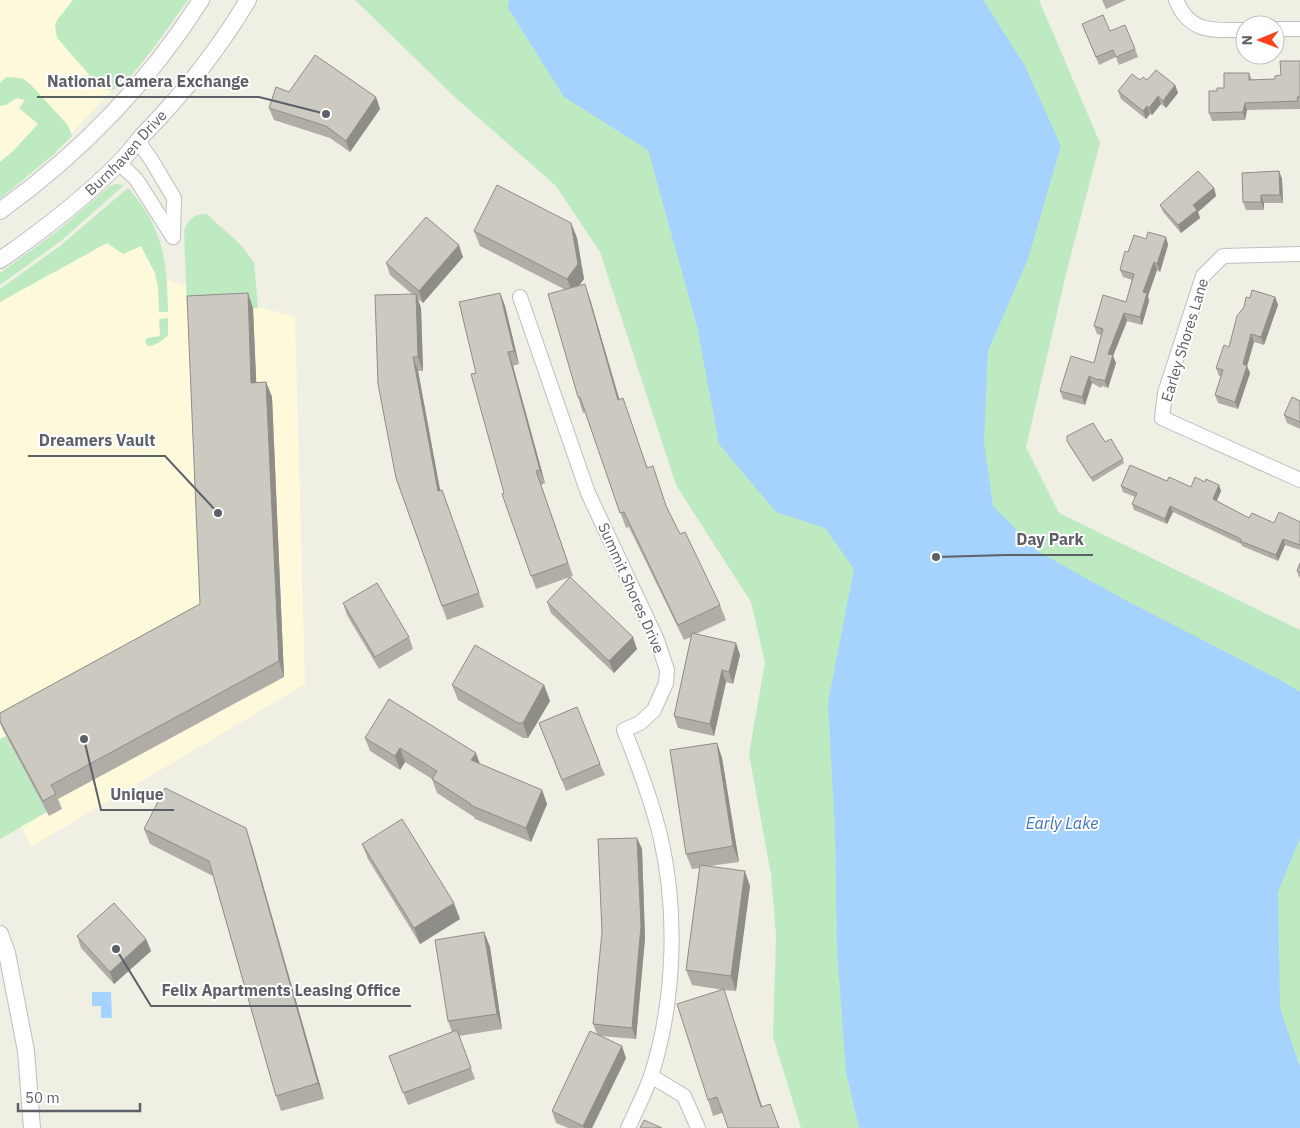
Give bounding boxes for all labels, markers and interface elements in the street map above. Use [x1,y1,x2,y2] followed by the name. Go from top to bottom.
[1235,15,1285,65] north arrow
[1238,35,1256,45] text: N
[37,66,259,97] callout: National Camera Exchange
[47,71,249,91] text: National Camera Exchange
[81,106,171,199] street label: Burnhaven Drive
[1157,276,1212,404] street label: Earley Shores Lane
[28,425,165,456] callout: Dreamers Vault
[39,430,155,450] text: Dreamers Vault
[594,520,669,656] street label: Summit Shores Drive
[1006,524,1093,555] callout: Day Park
[1016,529,1085,549] text: Day Park
[101,779,174,810] callout: Unique
[110,784,164,804] text: Unique
[1026,813,1098,833] water label: Early Lake
[151,975,411,1006] callout: Felix Apartments Leasing Office
[161,980,401,1000] text: Felix Apartments Leasing Office
[18,1080,140,1112] scale bar
[25,1088,60,1107] text: 50 m

